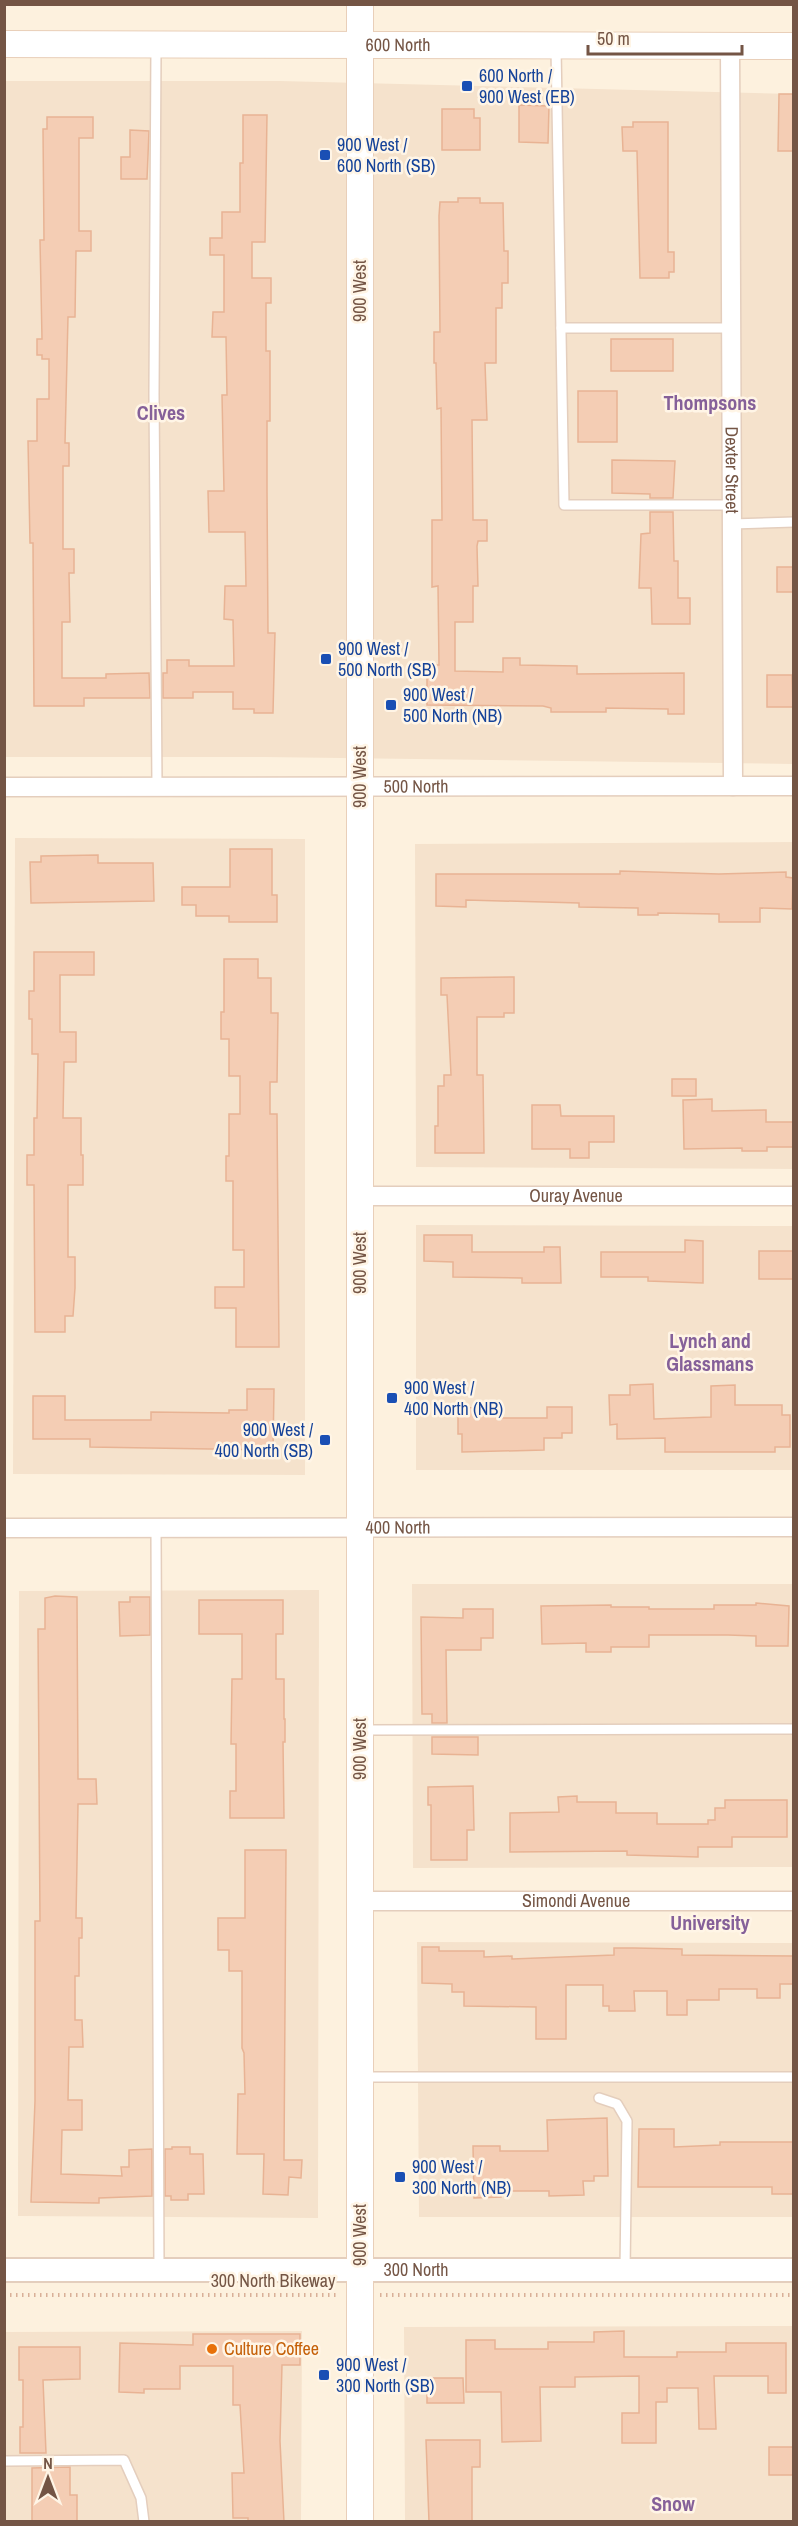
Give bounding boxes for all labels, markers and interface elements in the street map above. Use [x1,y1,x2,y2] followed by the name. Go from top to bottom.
[588,18,742,56] scale bar
[597,26,630,51] text: 50 m
[366,32,430,57] street label: 600 North
[479,63,575,109] place label: 600 North / 900 West (EB)
[460,79,474,93] marker: 600 North / 900 West (EB)
[337,132,436,178] place label: 900 West / 600 North (SB)
[318,148,332,162] marker: 900 West / 600 North (SB)
[347,260,372,322] street label: 900 West
[664,389,756,416] district label: Thompsons
[137,399,185,426] district label: Clives
[720,426,745,514] street label: Dexter Street
[338,636,437,682] place label: 900 West / 500 North (SB)
[319,652,333,666] marker: 900 West / 500 North (SB)
[403,682,502,728] place label: 900 West / 500 North (NB)
[384,698,398,712] marker: 900 West / 500 North (NB)
[347,746,372,808] street label: 900 West
[384,773,448,799] street label: 500 North
[529,1183,623,1208] street label: Ouray Avenue
[347,1232,372,1294] street label: 900 West
[666,1327,754,1377] district label: Lynch and Glassmans
[404,1375,503,1421] place label: 900 West / 400 North (NB)
[385,1391,399,1405] marker: 900 West / 400 North (NB)
[215,1417,314,1463] place label: 900 West / 400 North (SB)
[318,1433,332,1447] marker: 900 West / 400 North (SB)
[366,1514,430,1540] street label: 400 North
[347,1718,372,1780] street label: 900 West
[522,1888,630,1913] street label: Simondi Avenue
[670,1909,751,1936] district label: University
[412,2154,511,2200] place label: 900 West / 300 North (NB)
[393,2170,407,2184] marker: 900 West / 300 North (NB)
[347,2204,372,2266] street label: 900 West
[384,2257,448,2282] street label: 300 North
[211,2268,336,2293] street label: 300 North Bikeway
[224,2336,319,2361] place label: Culture Coffee
[205,2342,219,2356] marker: Culture Coffee
[336,2352,435,2398] place label: 900 West / 300 North (SB)
[317,2368,331,2382] marker: 900 West / 300 North (SB)
[18,2448,78,2508] north arrow
[43,2452,53,2474] text: N
[651,2490,695,2517] district label: Snow

